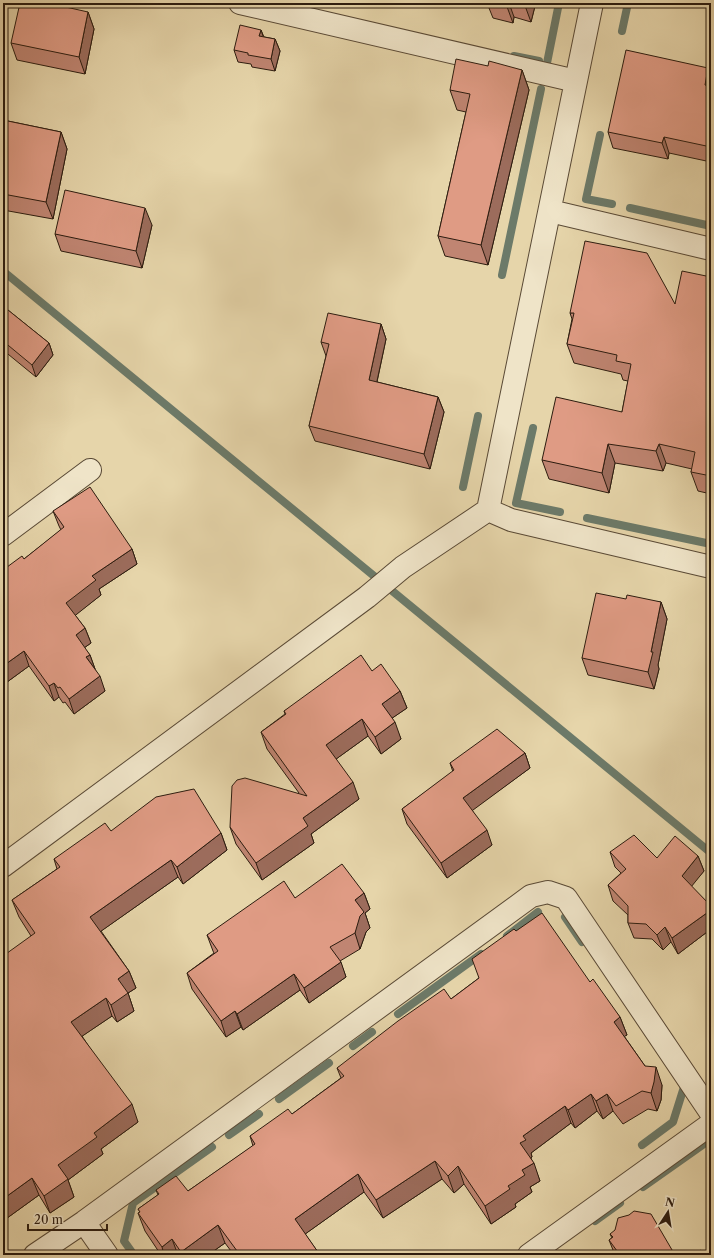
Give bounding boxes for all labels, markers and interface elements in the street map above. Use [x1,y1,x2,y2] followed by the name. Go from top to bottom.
[648,1192,688,1232] north arrow
[664,1194,677,1210] text: N
[28,1206,107,1232] scale bar
[34,1212,63,1227] text: 20 m

